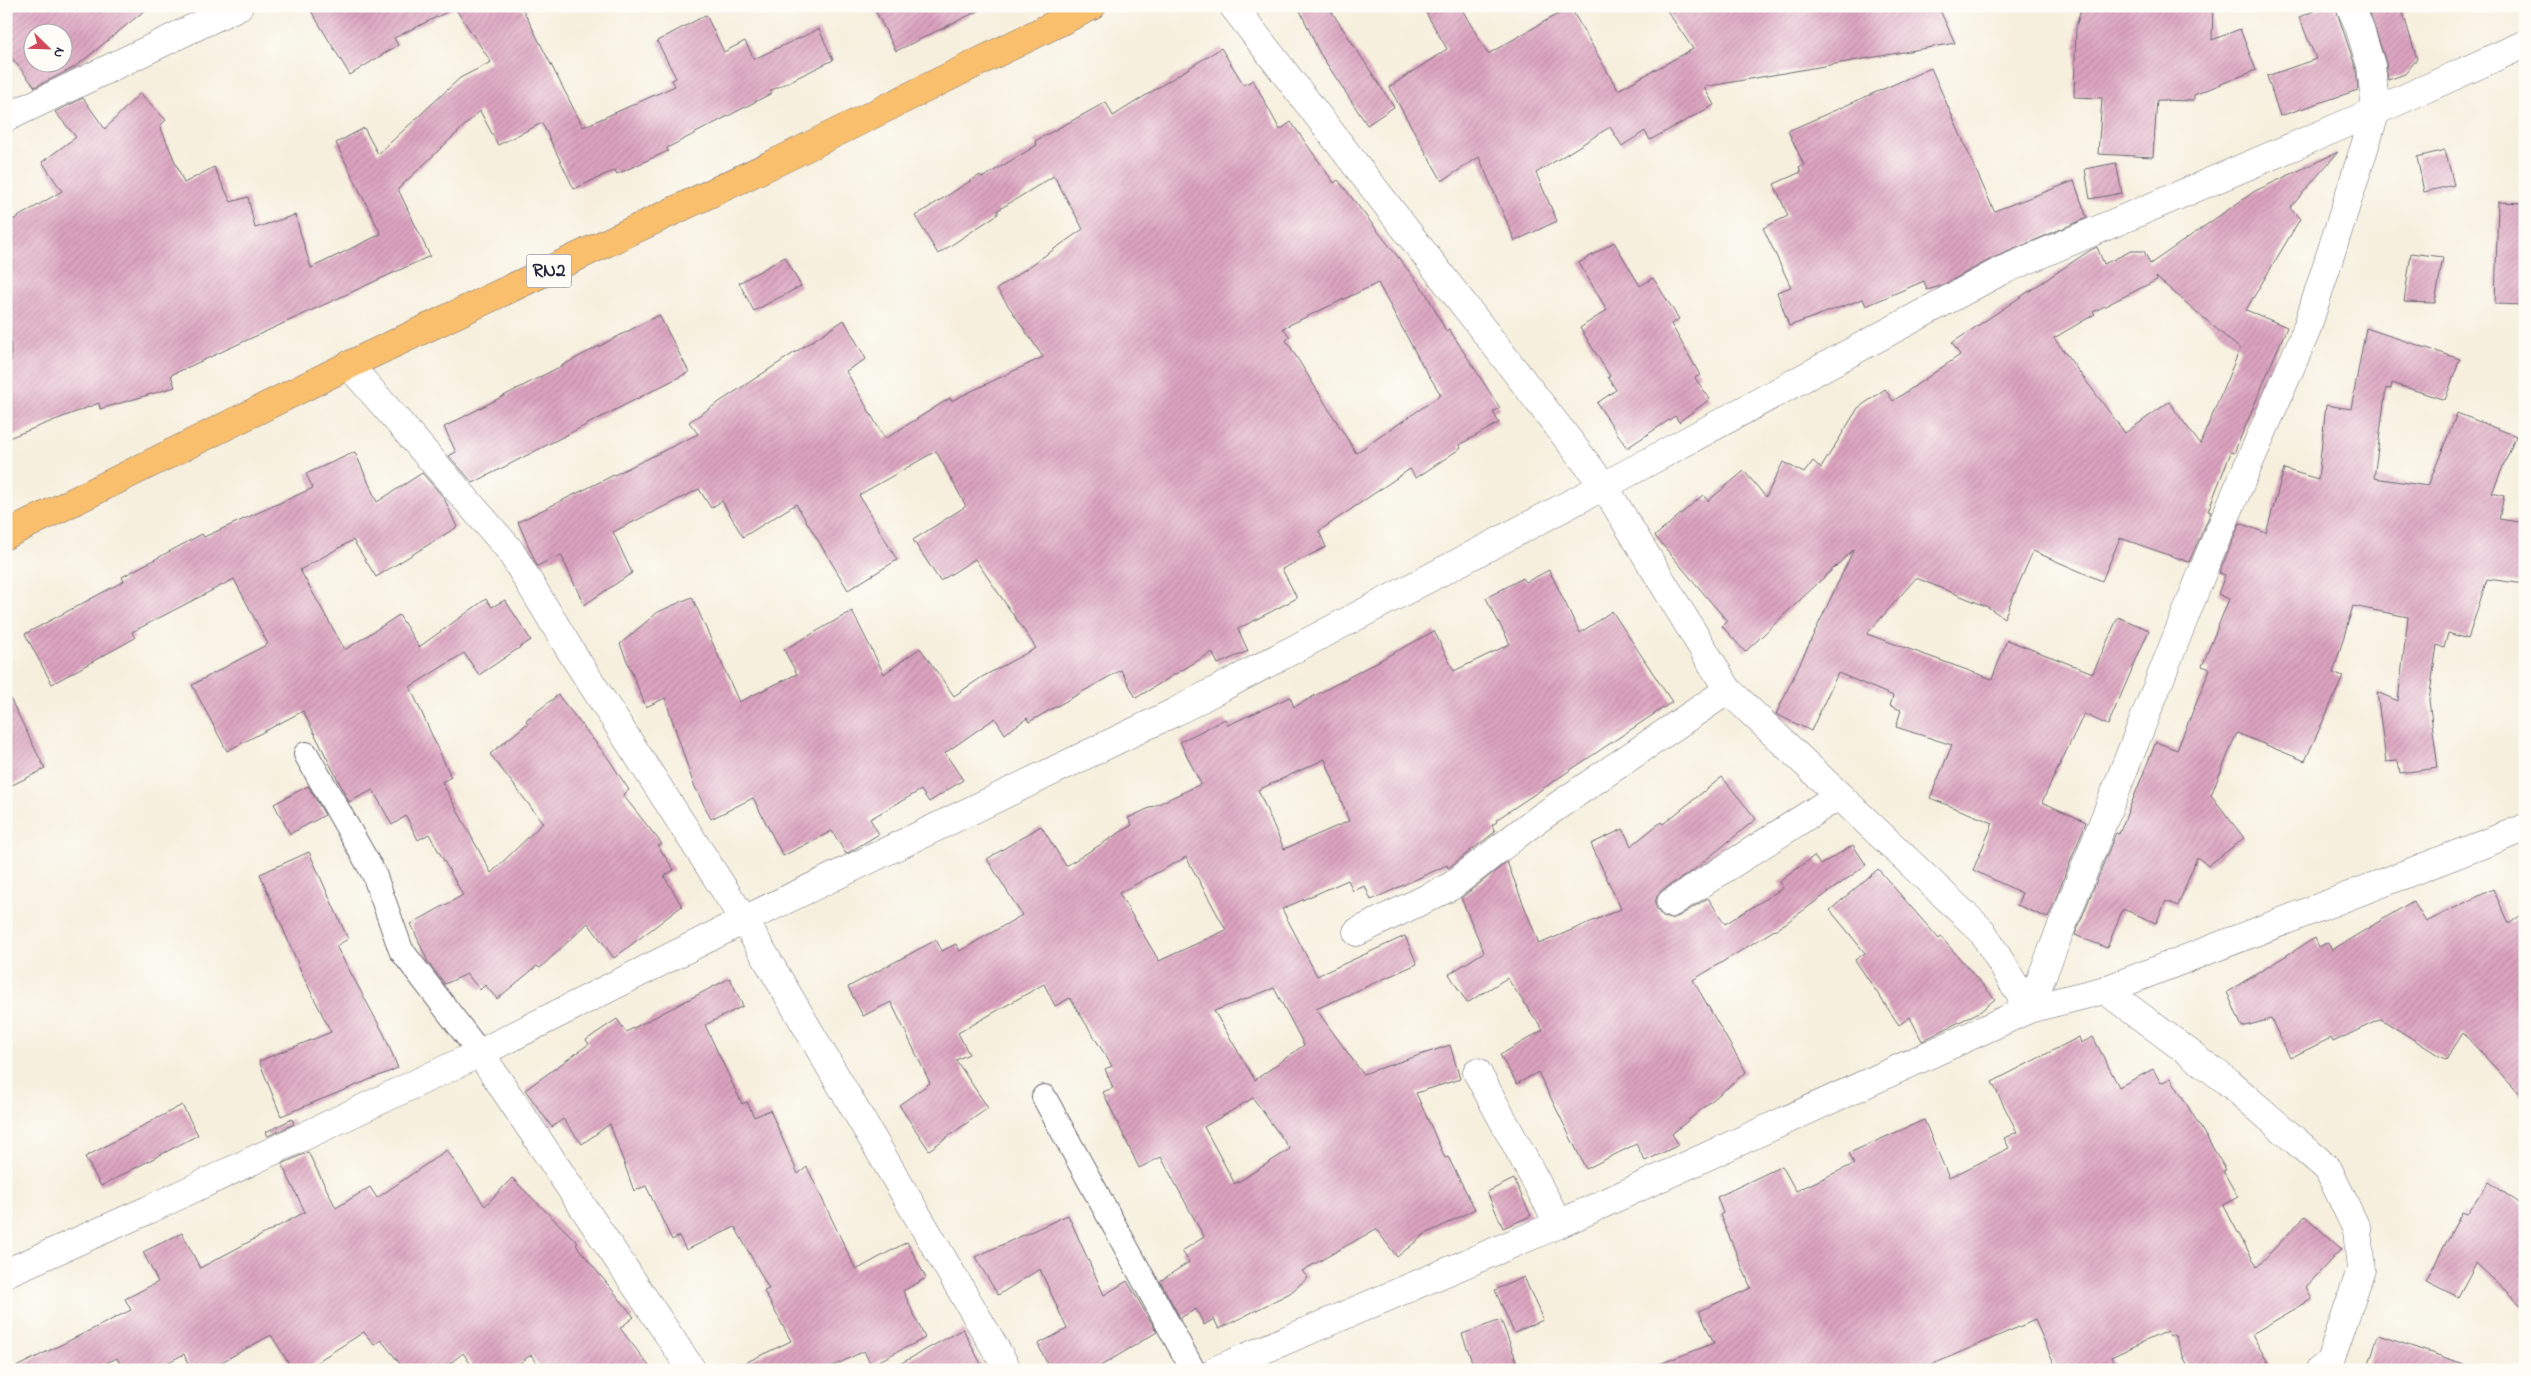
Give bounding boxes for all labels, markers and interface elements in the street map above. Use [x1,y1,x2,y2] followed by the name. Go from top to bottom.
[22,22,72,72] north arrow
[47,44,70,61] text: N
[526,255,572,288] road number: RN2

